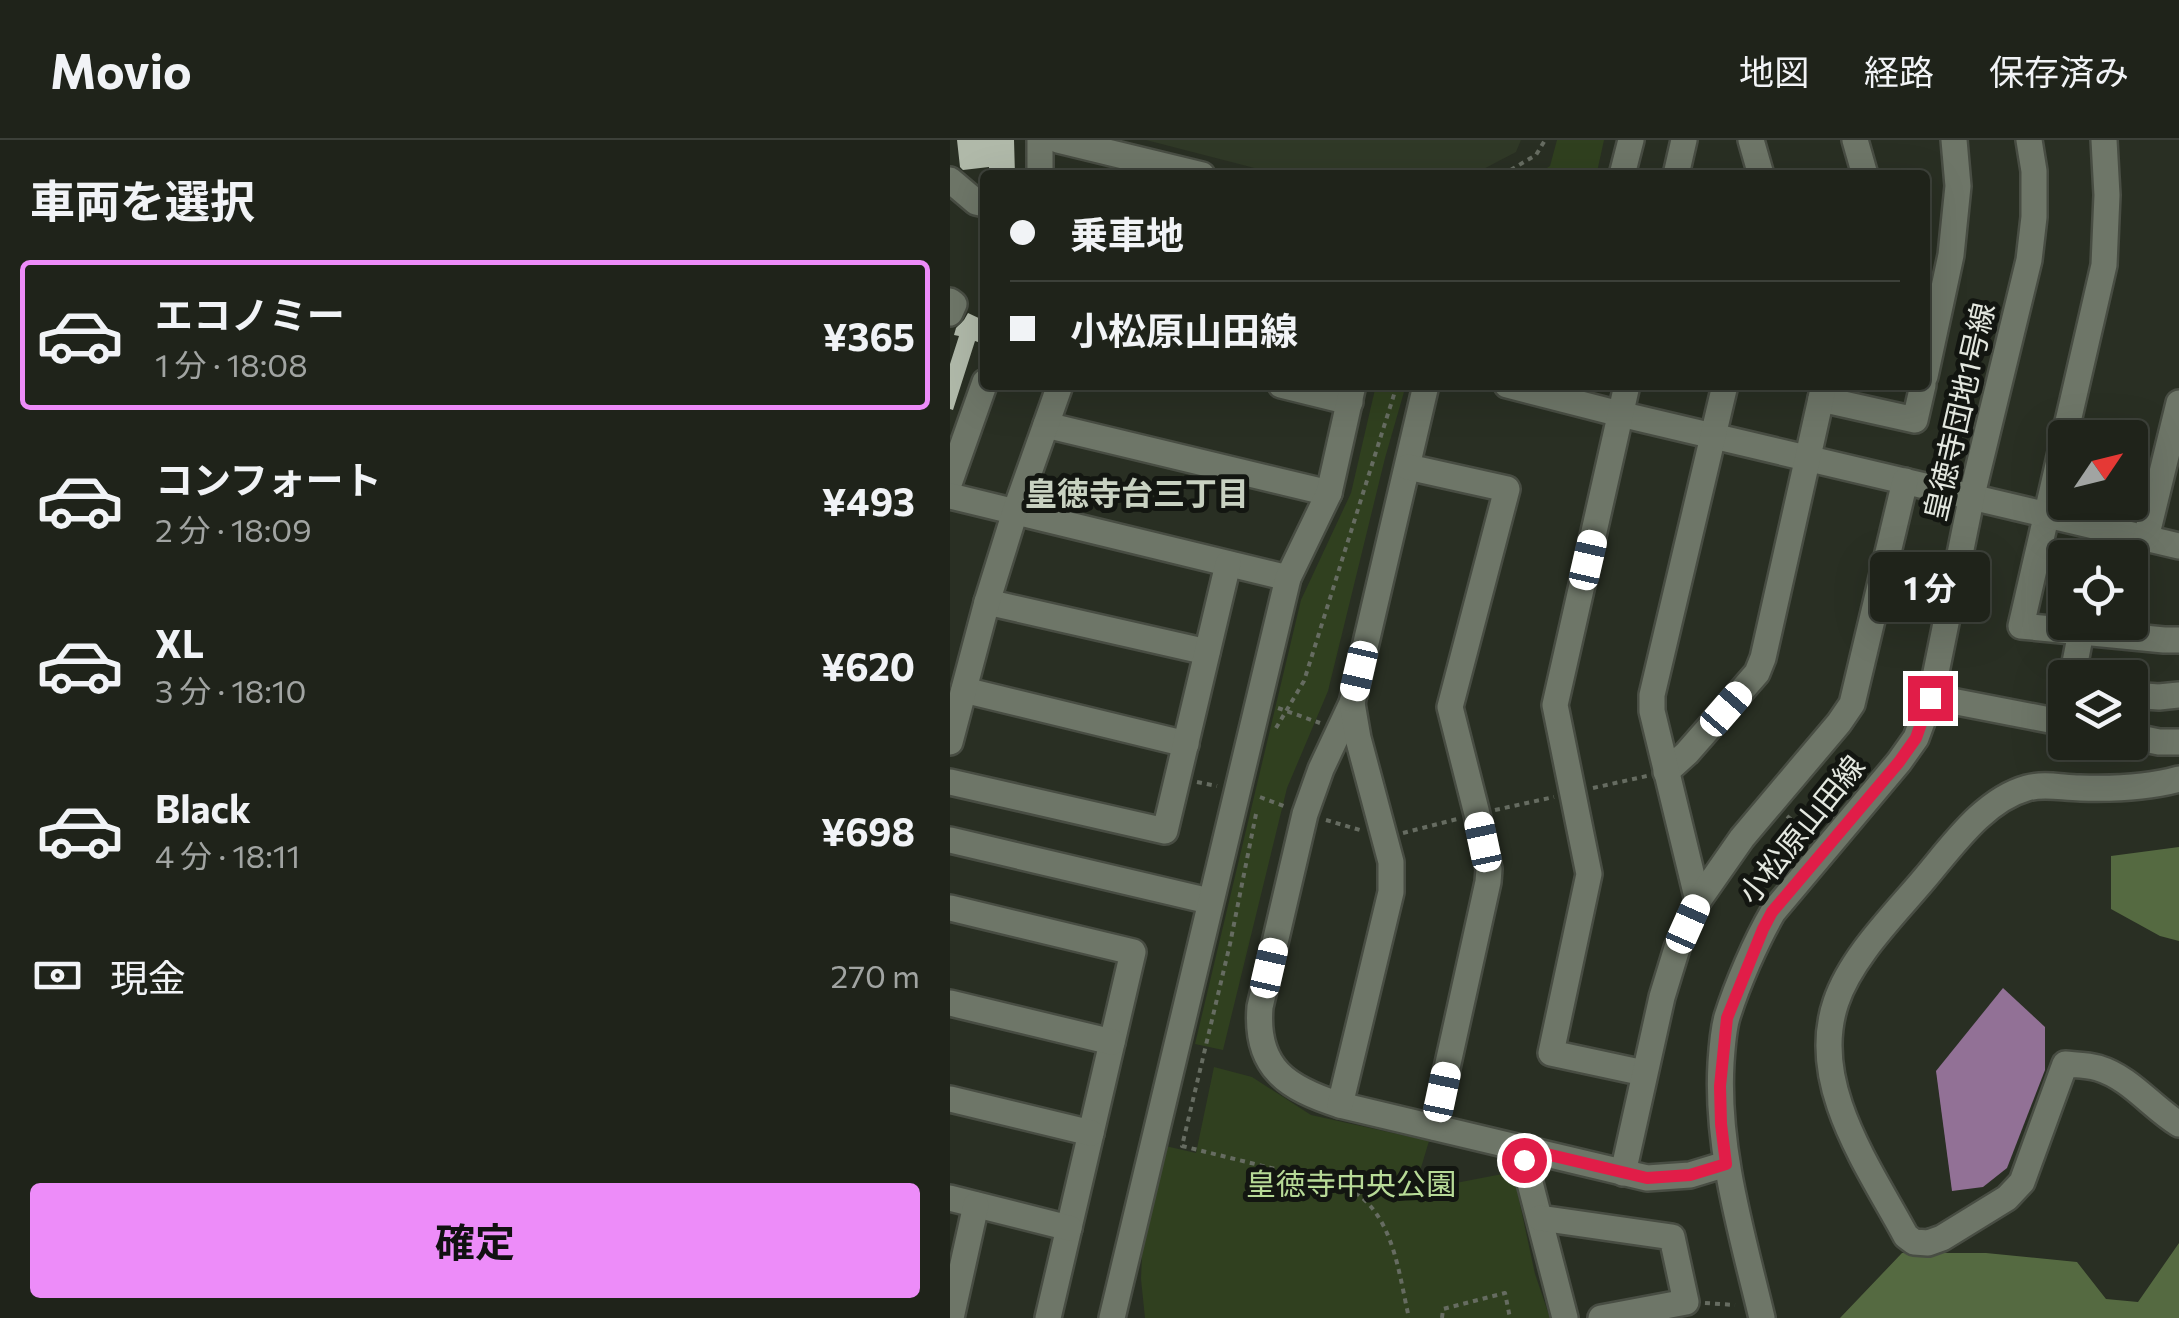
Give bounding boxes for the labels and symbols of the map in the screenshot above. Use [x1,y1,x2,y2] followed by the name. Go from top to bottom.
[1914,299,2001,524] street label: 皇徳寺団地1号線
[2048,420,2148,520] north arrow
[1025,472,1249,512] district label: 皇徳寺台三丁目
[1567,527,1609,593] car
[1870,553,1990,623] callout: 1 分
[1338,638,1380,704] car
[1908,676,1953,721] route end
[1695,677,1757,741] car
[1729,747,1871,910] street label: 小松原山田線
[1462,810,1504,874] car
[1662,890,1714,958] car
[1248,935,1290,1001] car
[1421,1060,1463,1124] car
[1502,1138,1547,1183] route start
[1246,1164,1456,1201] park label: 皇徳寺中央公園

